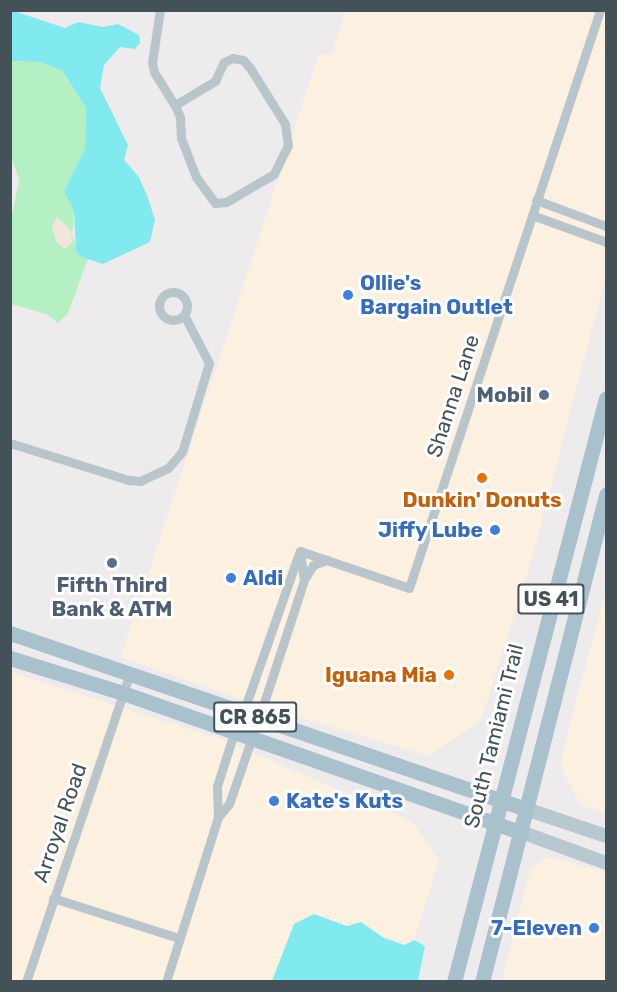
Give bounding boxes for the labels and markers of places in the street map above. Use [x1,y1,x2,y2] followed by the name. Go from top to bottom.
[360,270,513,320] place label: Ollie's Bargain Outlet
[341,288,355,302] marker: Ollie's Bargain Outlet
[477,382,532,408] place label: Mobil
[537,388,551,402] marker: Mobil
[475,471,489,485] marker: Dunkin' Donuts
[402,487,562,513] place label: Dunkin' Donuts
[377,517,483,543] place label: Jiffy Lube
[488,523,502,537] marker: Jiffy Lube
[105,556,119,570] marker: Fifth Third Bank & ATM
[243,565,283,591] place label: Aldi
[224,571,238,585] marker: Aldi
[51,572,173,622] place label: Fifth Third Bank & ATM
[325,662,437,688] place label: Iguana Mia
[442,668,456,682] marker: Iguana Mia
[286,788,403,814] place label: Kate's Kuts
[267,794,281,808] marker: Kate's Kuts
[491,915,582,941] place label: 7-Eleven
[587,921,601,935] marker: 7-Eleven

